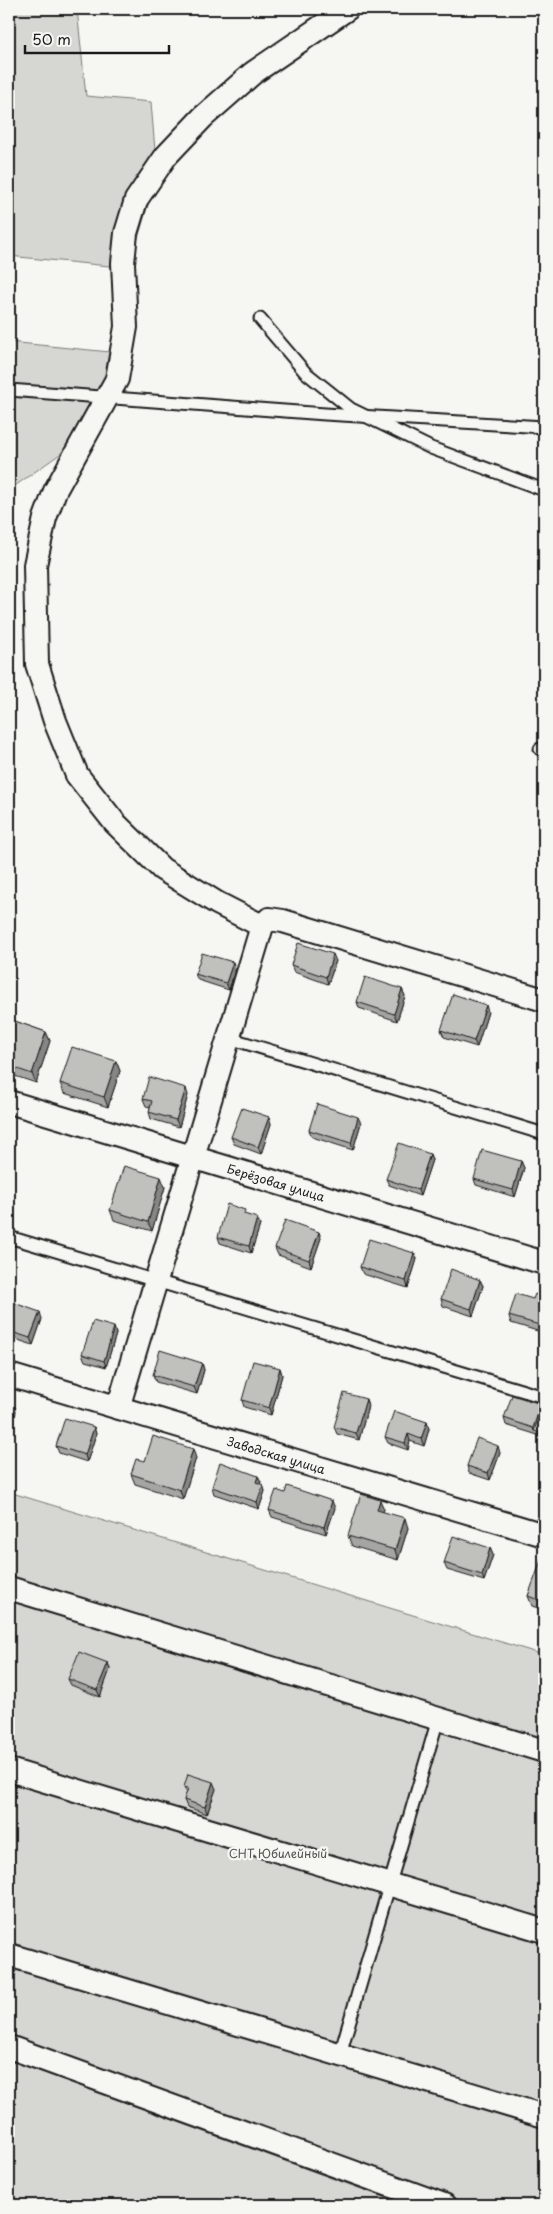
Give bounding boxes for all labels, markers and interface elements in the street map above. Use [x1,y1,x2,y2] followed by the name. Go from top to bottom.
[25,22,169,54] scale bar
[32,27,71,50] text: 50 m
[225,1159,328,1206] street label: Берёзовая улица
[225,1432,328,1478] street label: Заводская улица
[229,1844,327,1862] park label: СНТ Юбилейный

